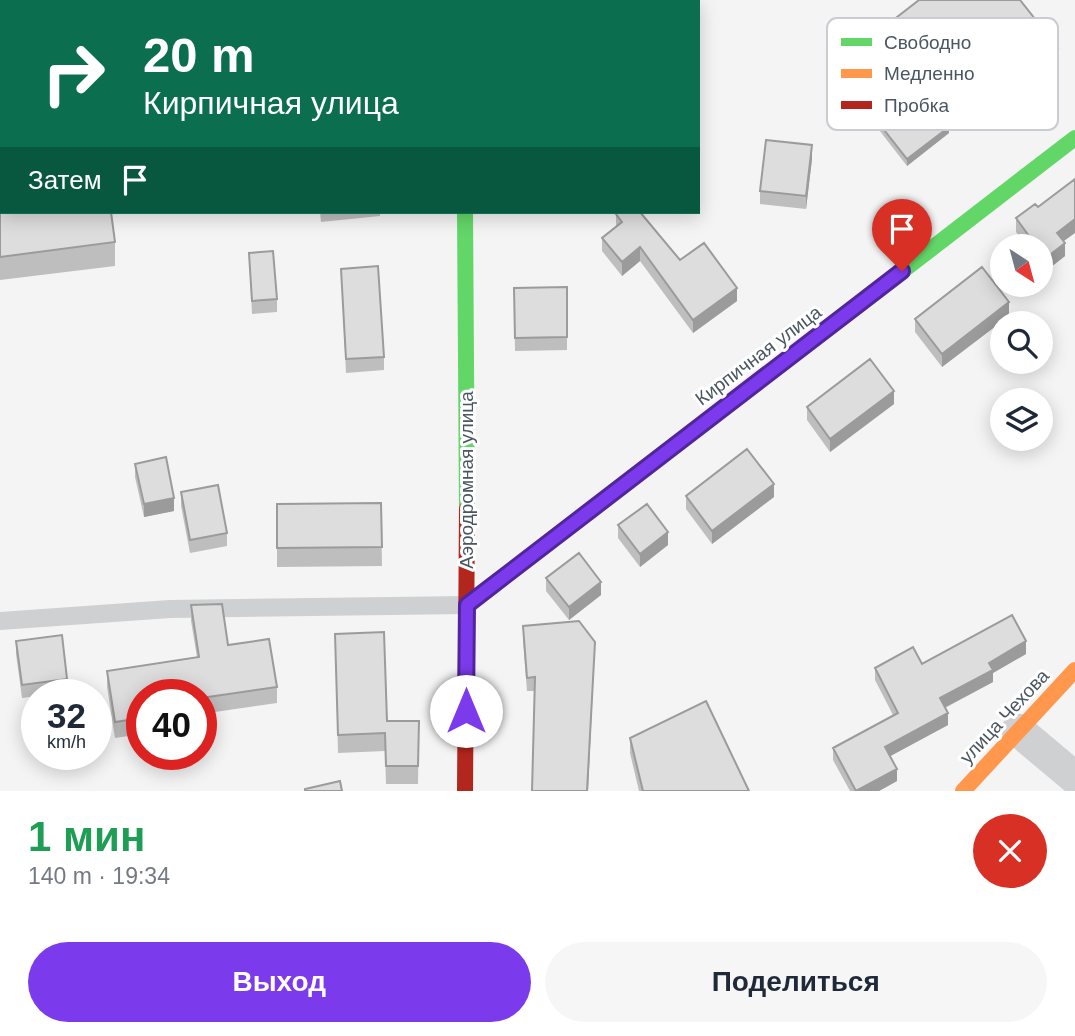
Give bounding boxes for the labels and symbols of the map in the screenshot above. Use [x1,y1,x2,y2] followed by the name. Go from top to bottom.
[827,18,1058,130] legend
[884,32,971,53] text: Свободно
[884,63,974,84] text: Медленно
[884,95,949,116] text: Пробка
[872,199,932,271] pin
[990,234,1054,298] north arrow
[691,301,826,409] street label: Кирпичная улица
[456,391,477,569] street label: Аэродромная улица
[956,665,1053,768] street label: улица Чехова
[429,674,503,748] position arrow
[126,679,217,770] speed limit sign: 40

